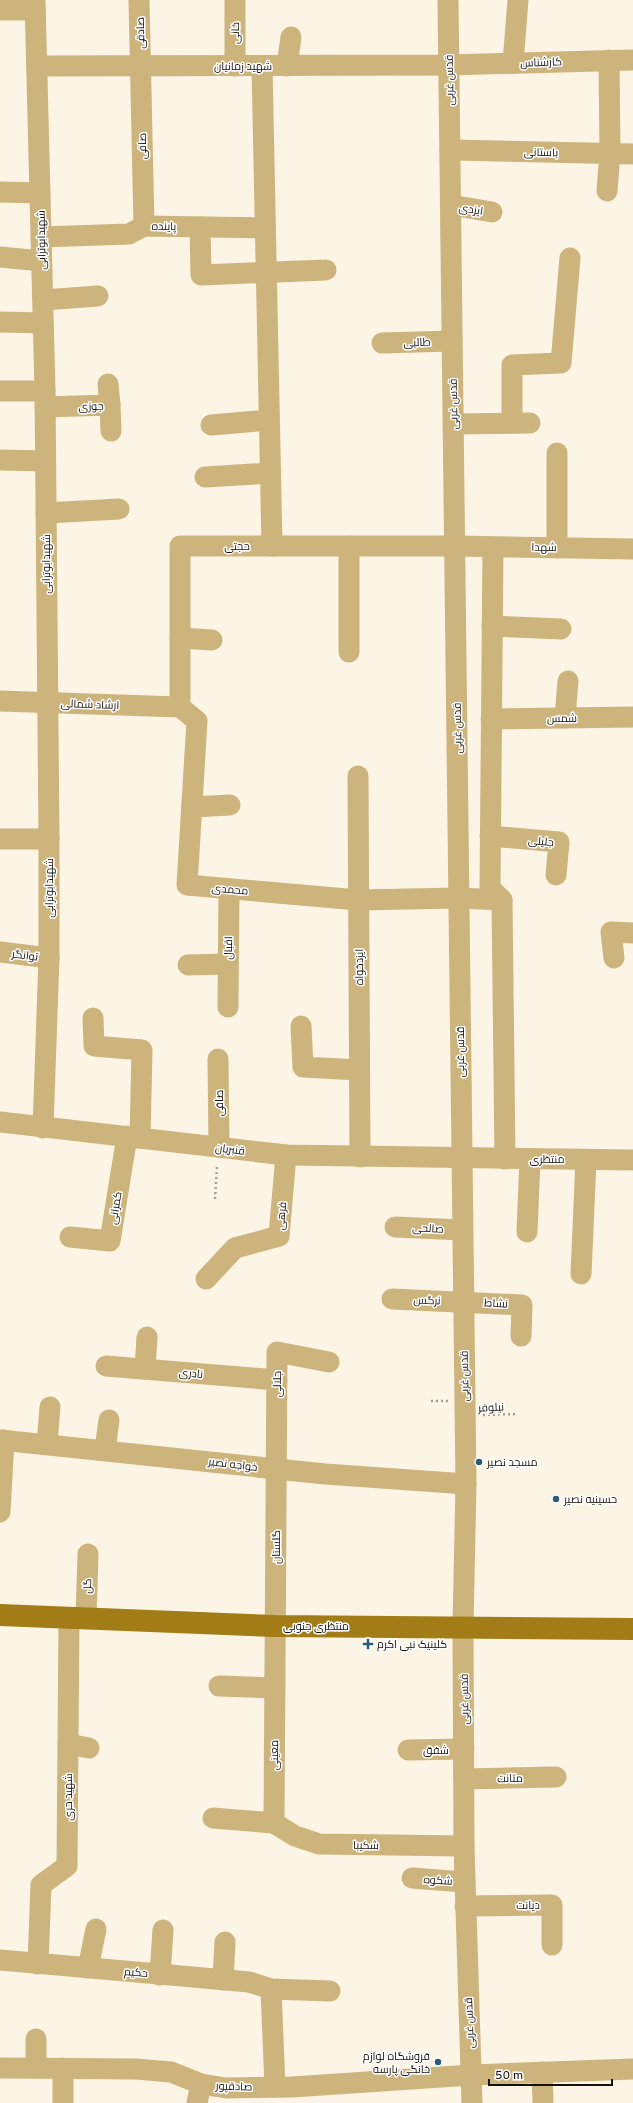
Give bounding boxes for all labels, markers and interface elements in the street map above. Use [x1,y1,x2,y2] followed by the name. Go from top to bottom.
[134,17,148,49] street label: صادقی
[229,22,243,44] street label: خانی
[443,54,457,106] street label: قدس غربی
[520,55,562,71] street label: کارشناس
[214,60,272,74] street label: شهید زمانیان
[136,133,150,159] street label: صافی
[524,146,558,160] street label: باستانی
[458,201,484,219] street label: ایزدی
[34,210,50,270] street label: شهیدابوترابی
[152,220,176,234] street label: پاینده
[403,336,431,350] street label: طالبی
[447,378,461,430] street label: قدس غربی
[78,400,104,414] street label: جوزی
[40,534,54,594] street label: شهیدابوترابی
[224,540,250,554] street label: حجتی
[531,541,557,555] street label: شهدا
[60,697,119,713] street label: ارشاد شمالی
[451,702,465,754] street label: قدس غربی
[547,712,577,726] street label: شمس
[527,834,554,850] street label: جلیلی
[43,858,57,918] street label: شهیدابوترابی
[211,881,249,899] street label: محمدی
[222,936,236,960] street label: اقبال
[10,947,39,965] street label: توانگر
[353,949,367,985] street label: ایزدخواه
[454,1027,468,1077] street label: قدس غربی
[213,1090,227,1116] street label: صافی
[214,1141,246,1159] street label: قنبریان
[530,1153,564,1167] street label: منتظری
[106,1191,126,1226] street label: کمرانی
[274,1201,290,1231] street label: فرهی
[412,1221,444,1237] street label: صالحی
[413,1294,441,1308] street label: نرگس
[484,1296,508,1312] street label: نشاط
[458,1350,472,1402] street label: قدس غربی
[178,1366,204,1382] street label: نادری
[271,1371,285,1397] street label: جلالی
[477,1400,504,1416] street label: نیلوفر
[207,1455,258,1475] street label: خواجه نصیر
[486,1456,537,1470] place label: مسجد نصیر
[474,1457,484,1467] marker: مسجد نصیر
[563,1493,617,1507] place label: حسینیه نصیر
[551,1494,561,1504] marker: حسینیه نصیر
[270,1530,284,1564] street label: گلستان
[81,1578,95,1594] street label: گل
[283,1620,349,1634] street label: منتظری جنوبی
[362,1638,374,1650] marker: کلینیک نبی اکرم
[377,1638,447,1652] place label: کلینیک نبی اکرم
[458,1673,472,1725] street label: قدس غربی
[268,1740,282,1770] street label: معینی
[423,1744,449,1758] street label: شفق
[497,1772,523,1786] street label: متانت
[62,1773,76,1821] street label: شهید حری
[353,1839,379,1853] street label: شکیبا
[423,1873,453,1889] street label: شکوه
[516,1899,540,1913] street label: دیانت
[123,1965,148,1981] street label: حکیم
[462,1997,478,2049] street label: قدس غربی
[363,2050,430,2077] place label: فروشگاه لوازم خانگی پارسه
[433,2057,443,2067] marker: فروشگاه لوازم خانگی پارسه
[489,2061,612,2087] scale bar
[495,2068,523,2084] text: 50 m
[214,2079,253,2095] street label: صادقپور

